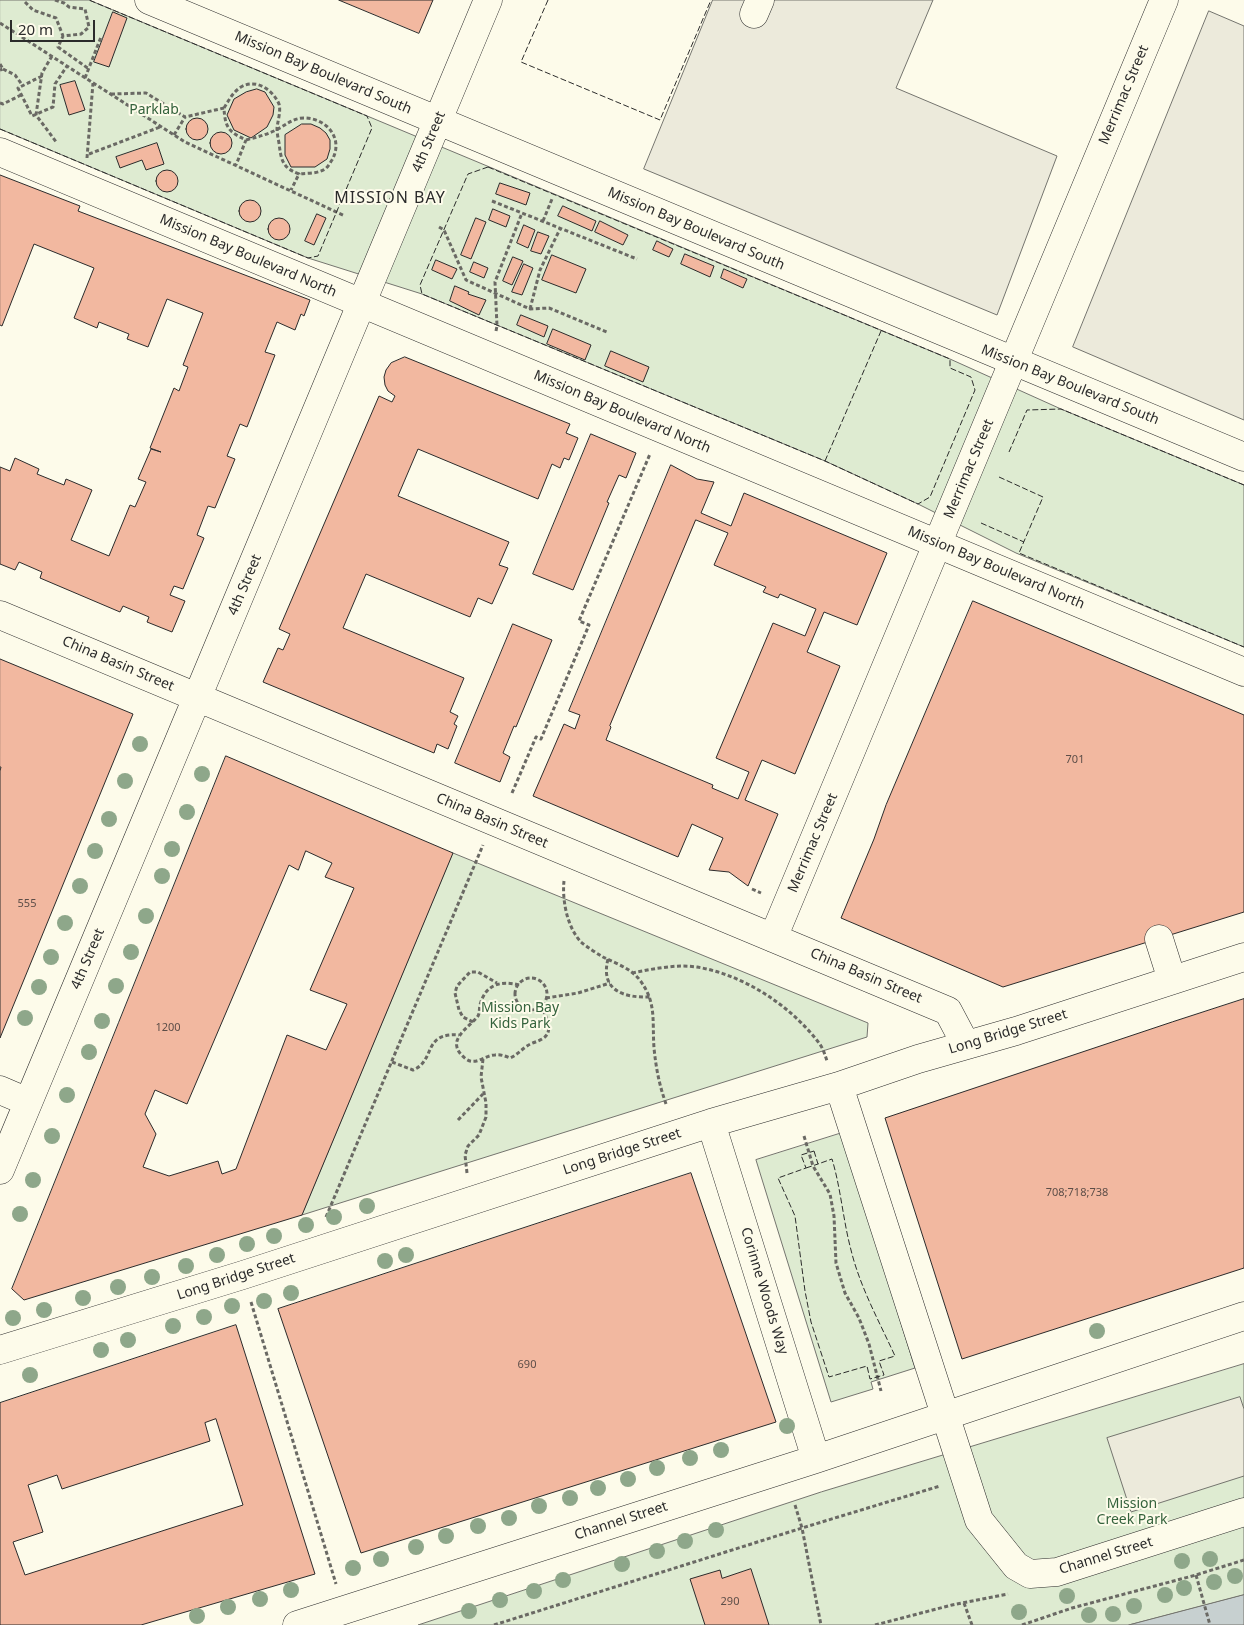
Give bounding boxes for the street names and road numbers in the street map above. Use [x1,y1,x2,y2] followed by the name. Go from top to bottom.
[232,28,414,118] street label: Mission Bay Boulevard South
[1096,43,1152,147] street label: Merrimac Street
[409,109,449,175] street label: 4th Street
[605,184,787,274] street label: Mission Bay Boulevard South
[157,211,339,301] street label: Mission Bay Boulevard North
[979,342,1161,428] street label: Mission Bay Boulevard South
[531,367,713,457] street label: Mission Bay Boulevard North
[941,417,997,521] street label: Merrimac Street
[905,523,1087,613] street label: Mission Bay Boulevard North
[225,552,265,618] street label: 4th Street
[60,633,176,695] street label: China Basin Street
[434,790,550,852] street label: China Basin Street
[785,791,841,895] street label: Merrimac Street
[68,926,108,992] street label: 4th Street
[808,945,924,1007] street label: China Basin Street
[947,1006,1069,1058] street label: Long Bridge Street
[561,1125,683,1179] street label: Long Bridge Street
[737,1225,791,1357] street label: Corinne Woods Way
[175,1250,297,1304] street label: Long Bridge Street
[572,1498,670,1544] street label: Channel Street
[1057,1534,1155,1578] street label: Channel Street

